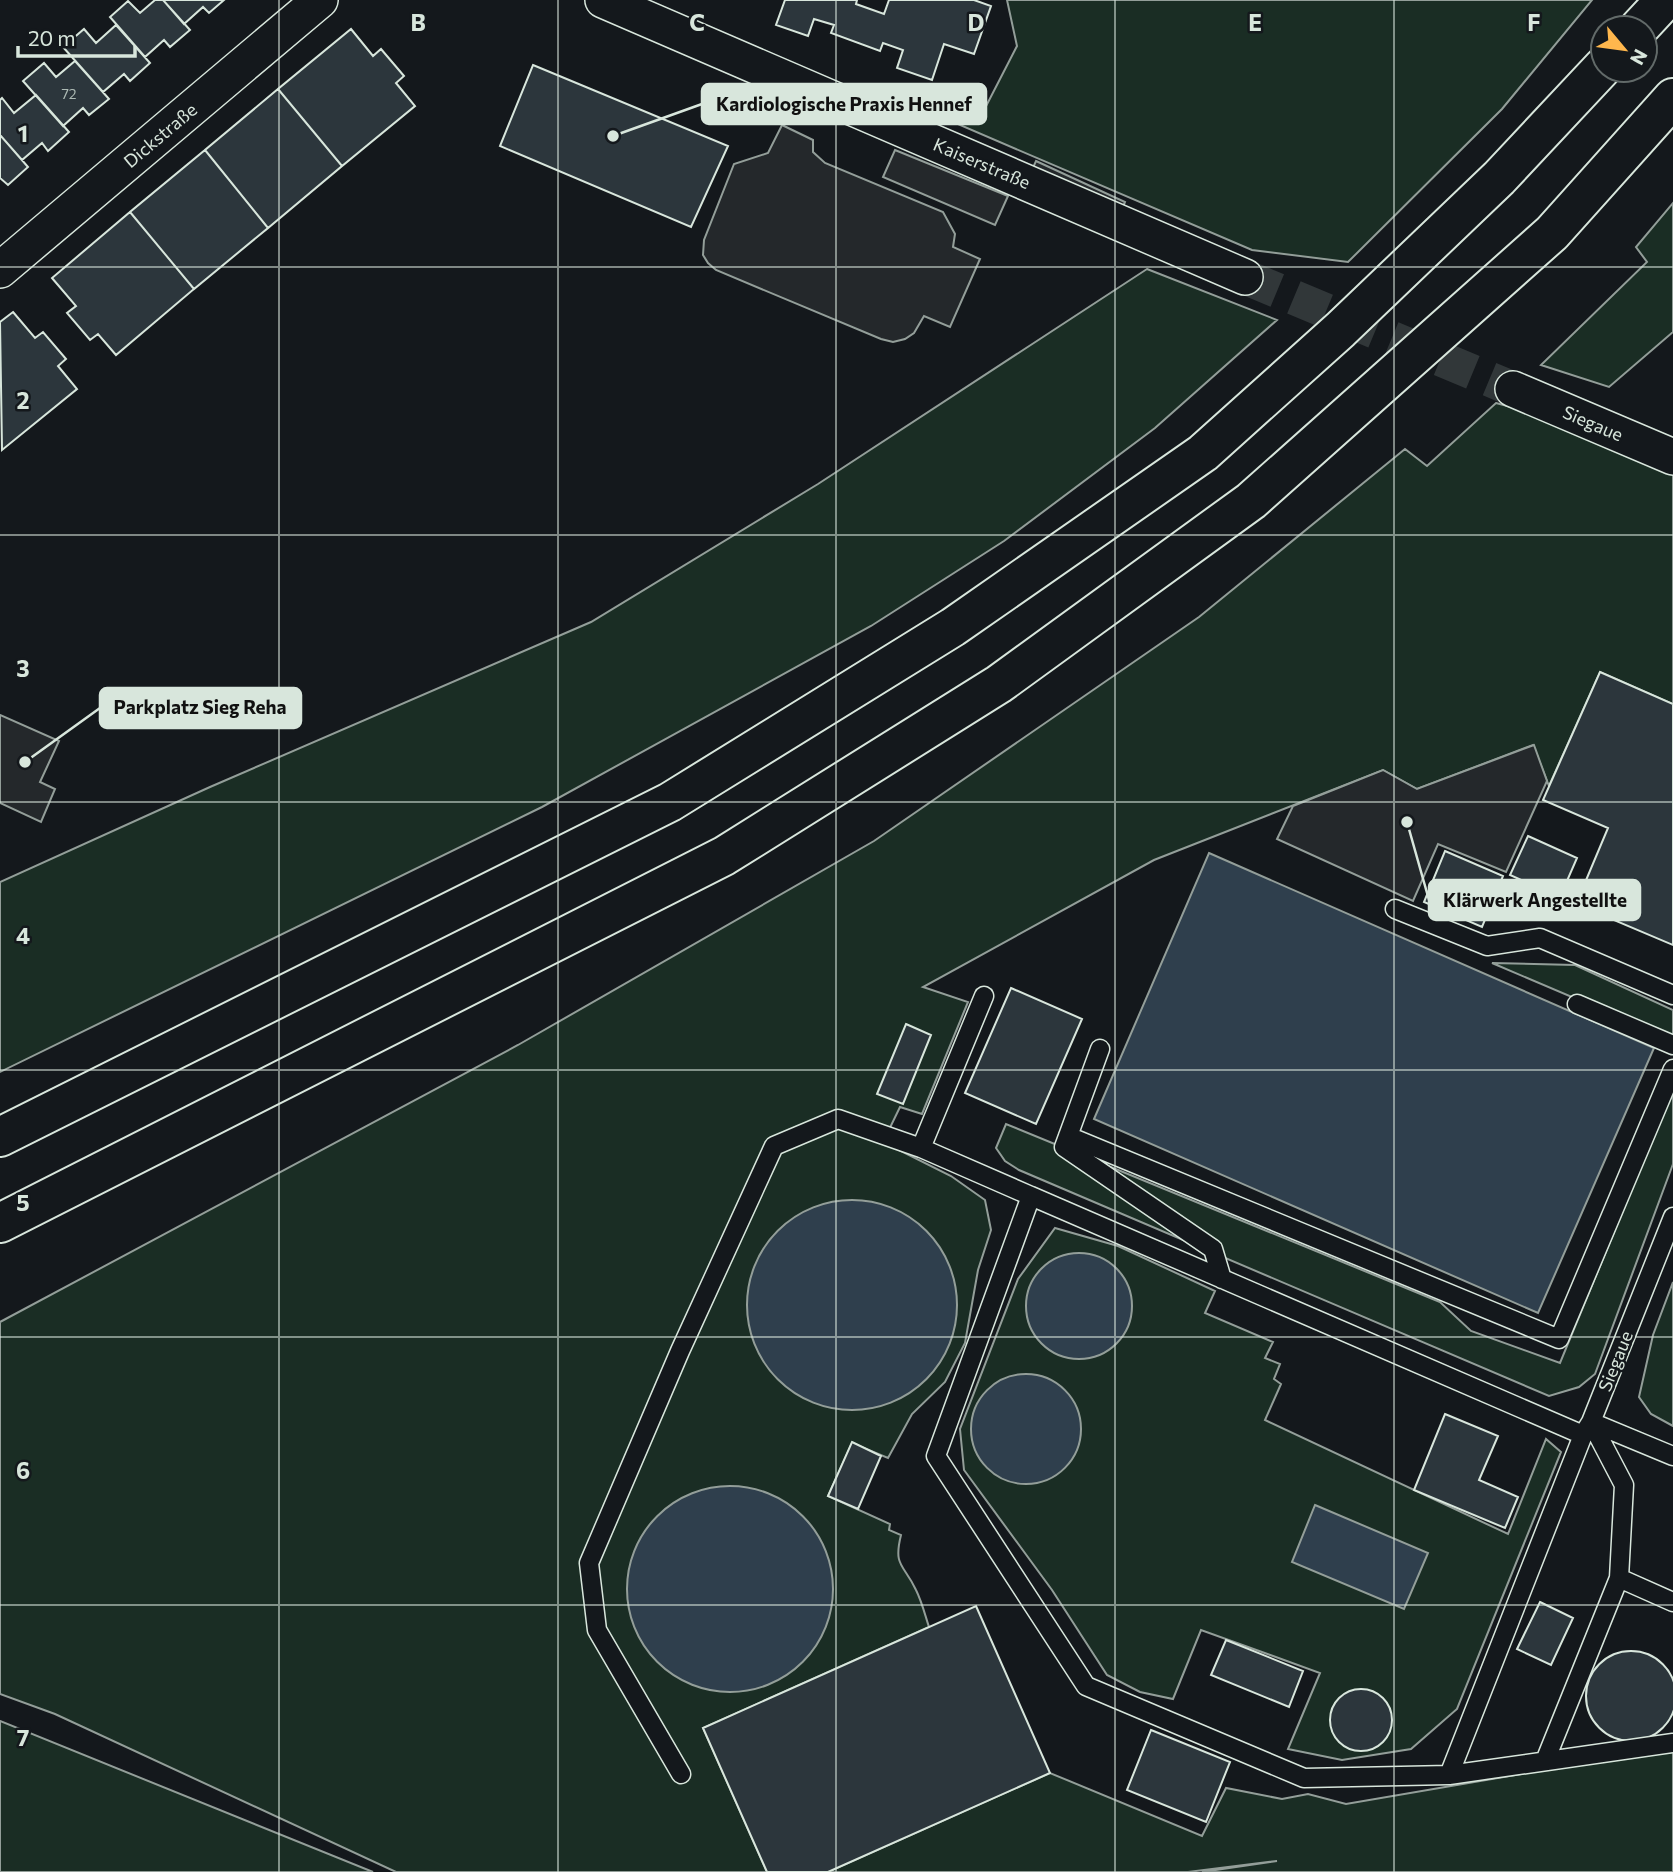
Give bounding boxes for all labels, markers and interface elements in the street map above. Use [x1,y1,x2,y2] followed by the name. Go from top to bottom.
[410,8,426,36] text: B
[689,8,705,36] text: C
[968,8,985,36] text: D
[1248,8,1262,36] text: E
[1527,8,1541,36] text: F
[18,14,135,58] scale bar
[1589,14,1659,84] north arrow
[28,25,76,50] text: 20 m
[1626,46,1653,69] text: N
[702,84,986,124] callout: Kardiologische Praxis Hennef
[61,85,77,102] house number: 72
[716,92,972,115] text: Kardiologische Praxis Hennef
[119,98,201,172] street label: Dickstraße
[18,119,28,147] text: 1
[930,133,1034,193] street label: Kaiserstraße
[16,386,30,414] text: 2
[1560,401,1626,445] street label: Siegaue
[16,654,30,682] text: 3
[100,688,301,728] callout: Parkplatz Sieg Reha
[113,695,287,718] text: Parkplatz Sieg Reha
[1429,880,1640,920] callout: Klärwerk Angestellte
[1443,888,1627,911] text: Klärwerk Angestellte
[16,921,30,949] text: 4
[16,1188,30,1216] text: 5
[1593,1328,1637,1394] street label: Siegaue
[16,1456,30,1484] text: 6
[17,1723,29,1751] text: 7

